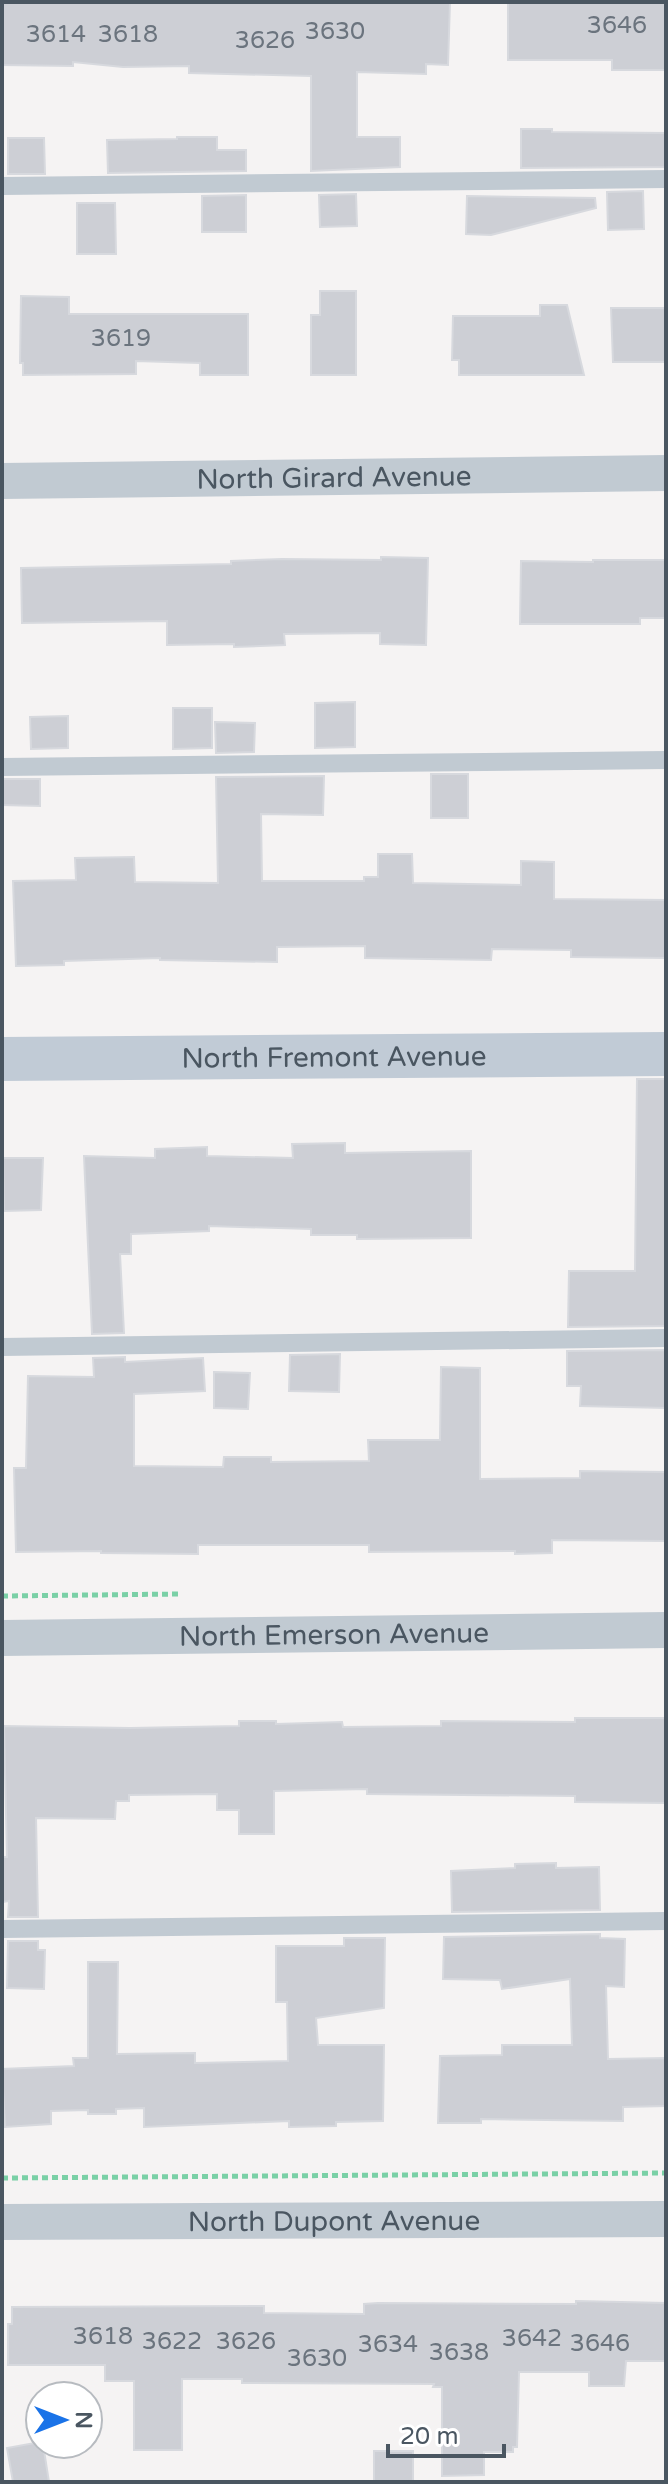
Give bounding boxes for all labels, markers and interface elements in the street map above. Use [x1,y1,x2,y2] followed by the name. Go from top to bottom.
[587,11,647,40] house number: 3646
[305,17,365,46] house number: 3630
[26,20,86,49] house number: 3614
[98,20,158,49] house number: 3618
[235,26,295,55] house number: 3626
[91,324,151,353] house number: 3619
[196,459,472,497] street label: North Girard Avenue
[181,1039,487,1076] street label: North Fremont Avenue
[179,1616,489,1654] street label: North Emerson Avenue
[188,2204,480,2239] street label: North Dupont Avenue
[73,2322,133,2351] house number: 3618
[502,2324,562,2353] house number: 3642
[142,2327,202,2356] house number: 3622
[216,2327,276,2356] house number: 3626
[570,2329,630,2358] house number: 3646
[358,2330,418,2359] house number: 3634
[429,2338,489,2367] house number: 3638
[287,2344,347,2373] house number: 3630
[24,2380,104,2460] north arrow
[388,2408,504,2458] scale bar
[70,2411,96,2429] text: N
[400,2422,458,2451] text: 20 m

